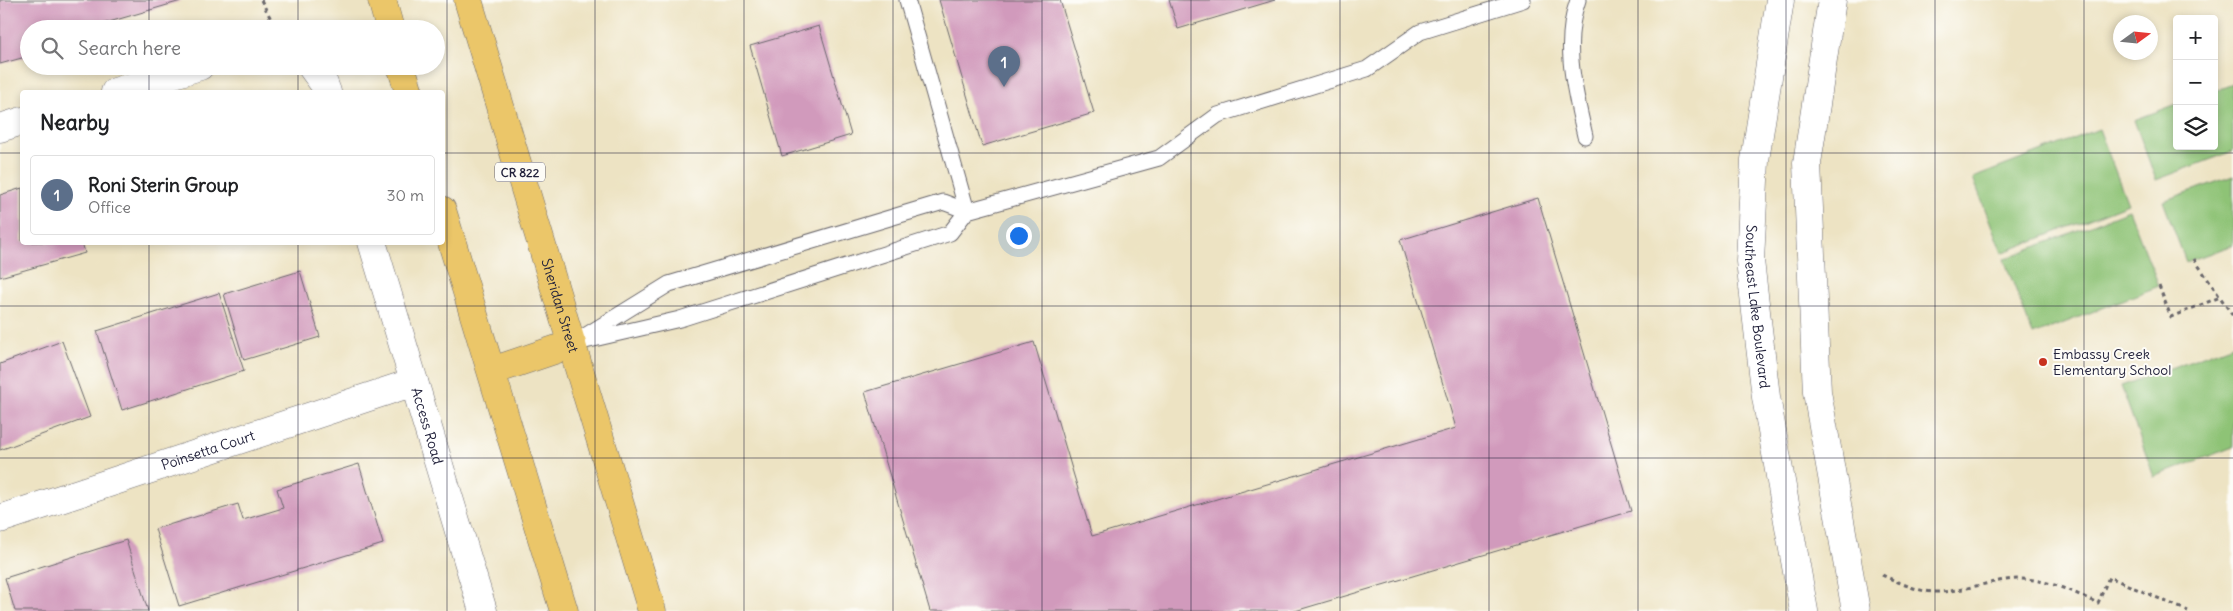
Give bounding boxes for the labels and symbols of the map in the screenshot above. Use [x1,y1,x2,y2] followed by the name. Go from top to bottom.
[2113,15,2158,60] north arrow
[988,46,1020,87] pin: 1
[495,162,545,182] road number: CR 822
[1006,223,1032,249] your location
[1741,224,1774,389] street label: Southeast Lake Boulevard
[537,256,583,355] street label: Sheridan Street
[2053,345,2171,379] place label: Embassy Creek Elementary School
[2037,356,2049,368] marker: Embassy Creek Elementary School
[407,385,447,466] street label: Access Road
[159,426,257,474] street label: Poinsetta Court

